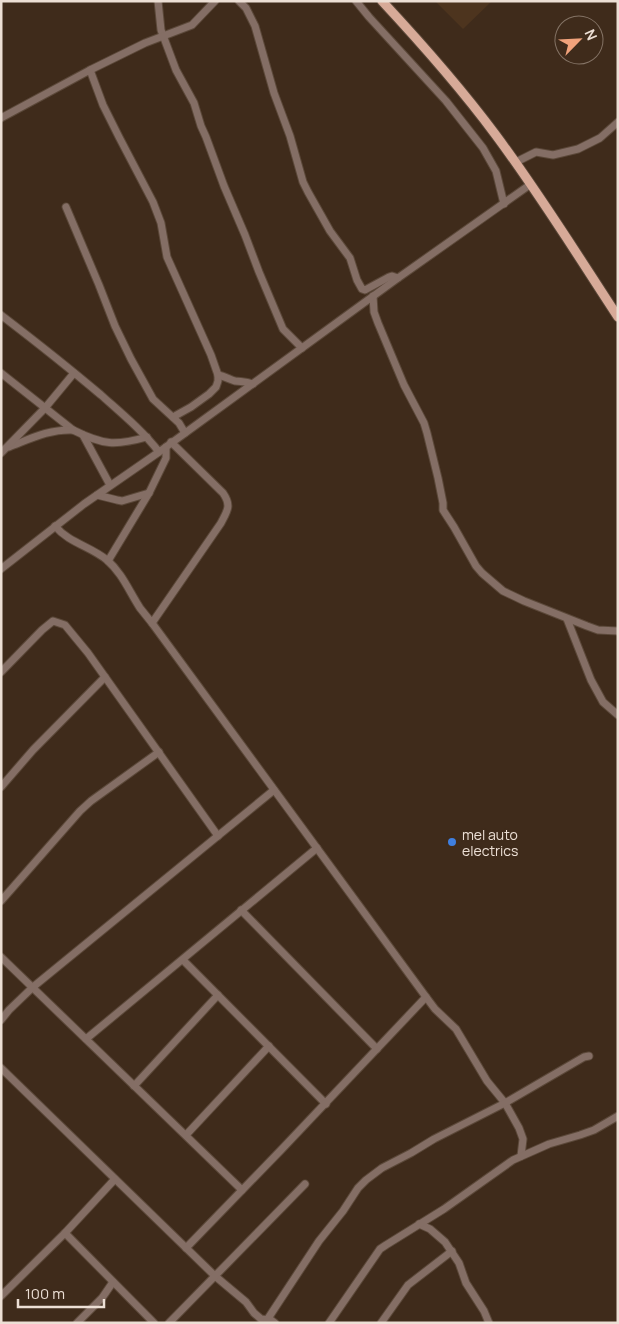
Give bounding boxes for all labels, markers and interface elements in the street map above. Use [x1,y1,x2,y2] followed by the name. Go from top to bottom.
[554,15,604,65] north arrow
[581,26,602,43] text: N
[462,825,518,860] place label: mel auto electrics
[446,836,458,848] marker: mel auto electrics
[18,1276,104,1308] scale bar
[25,1283,65,1304] text: 100 m

